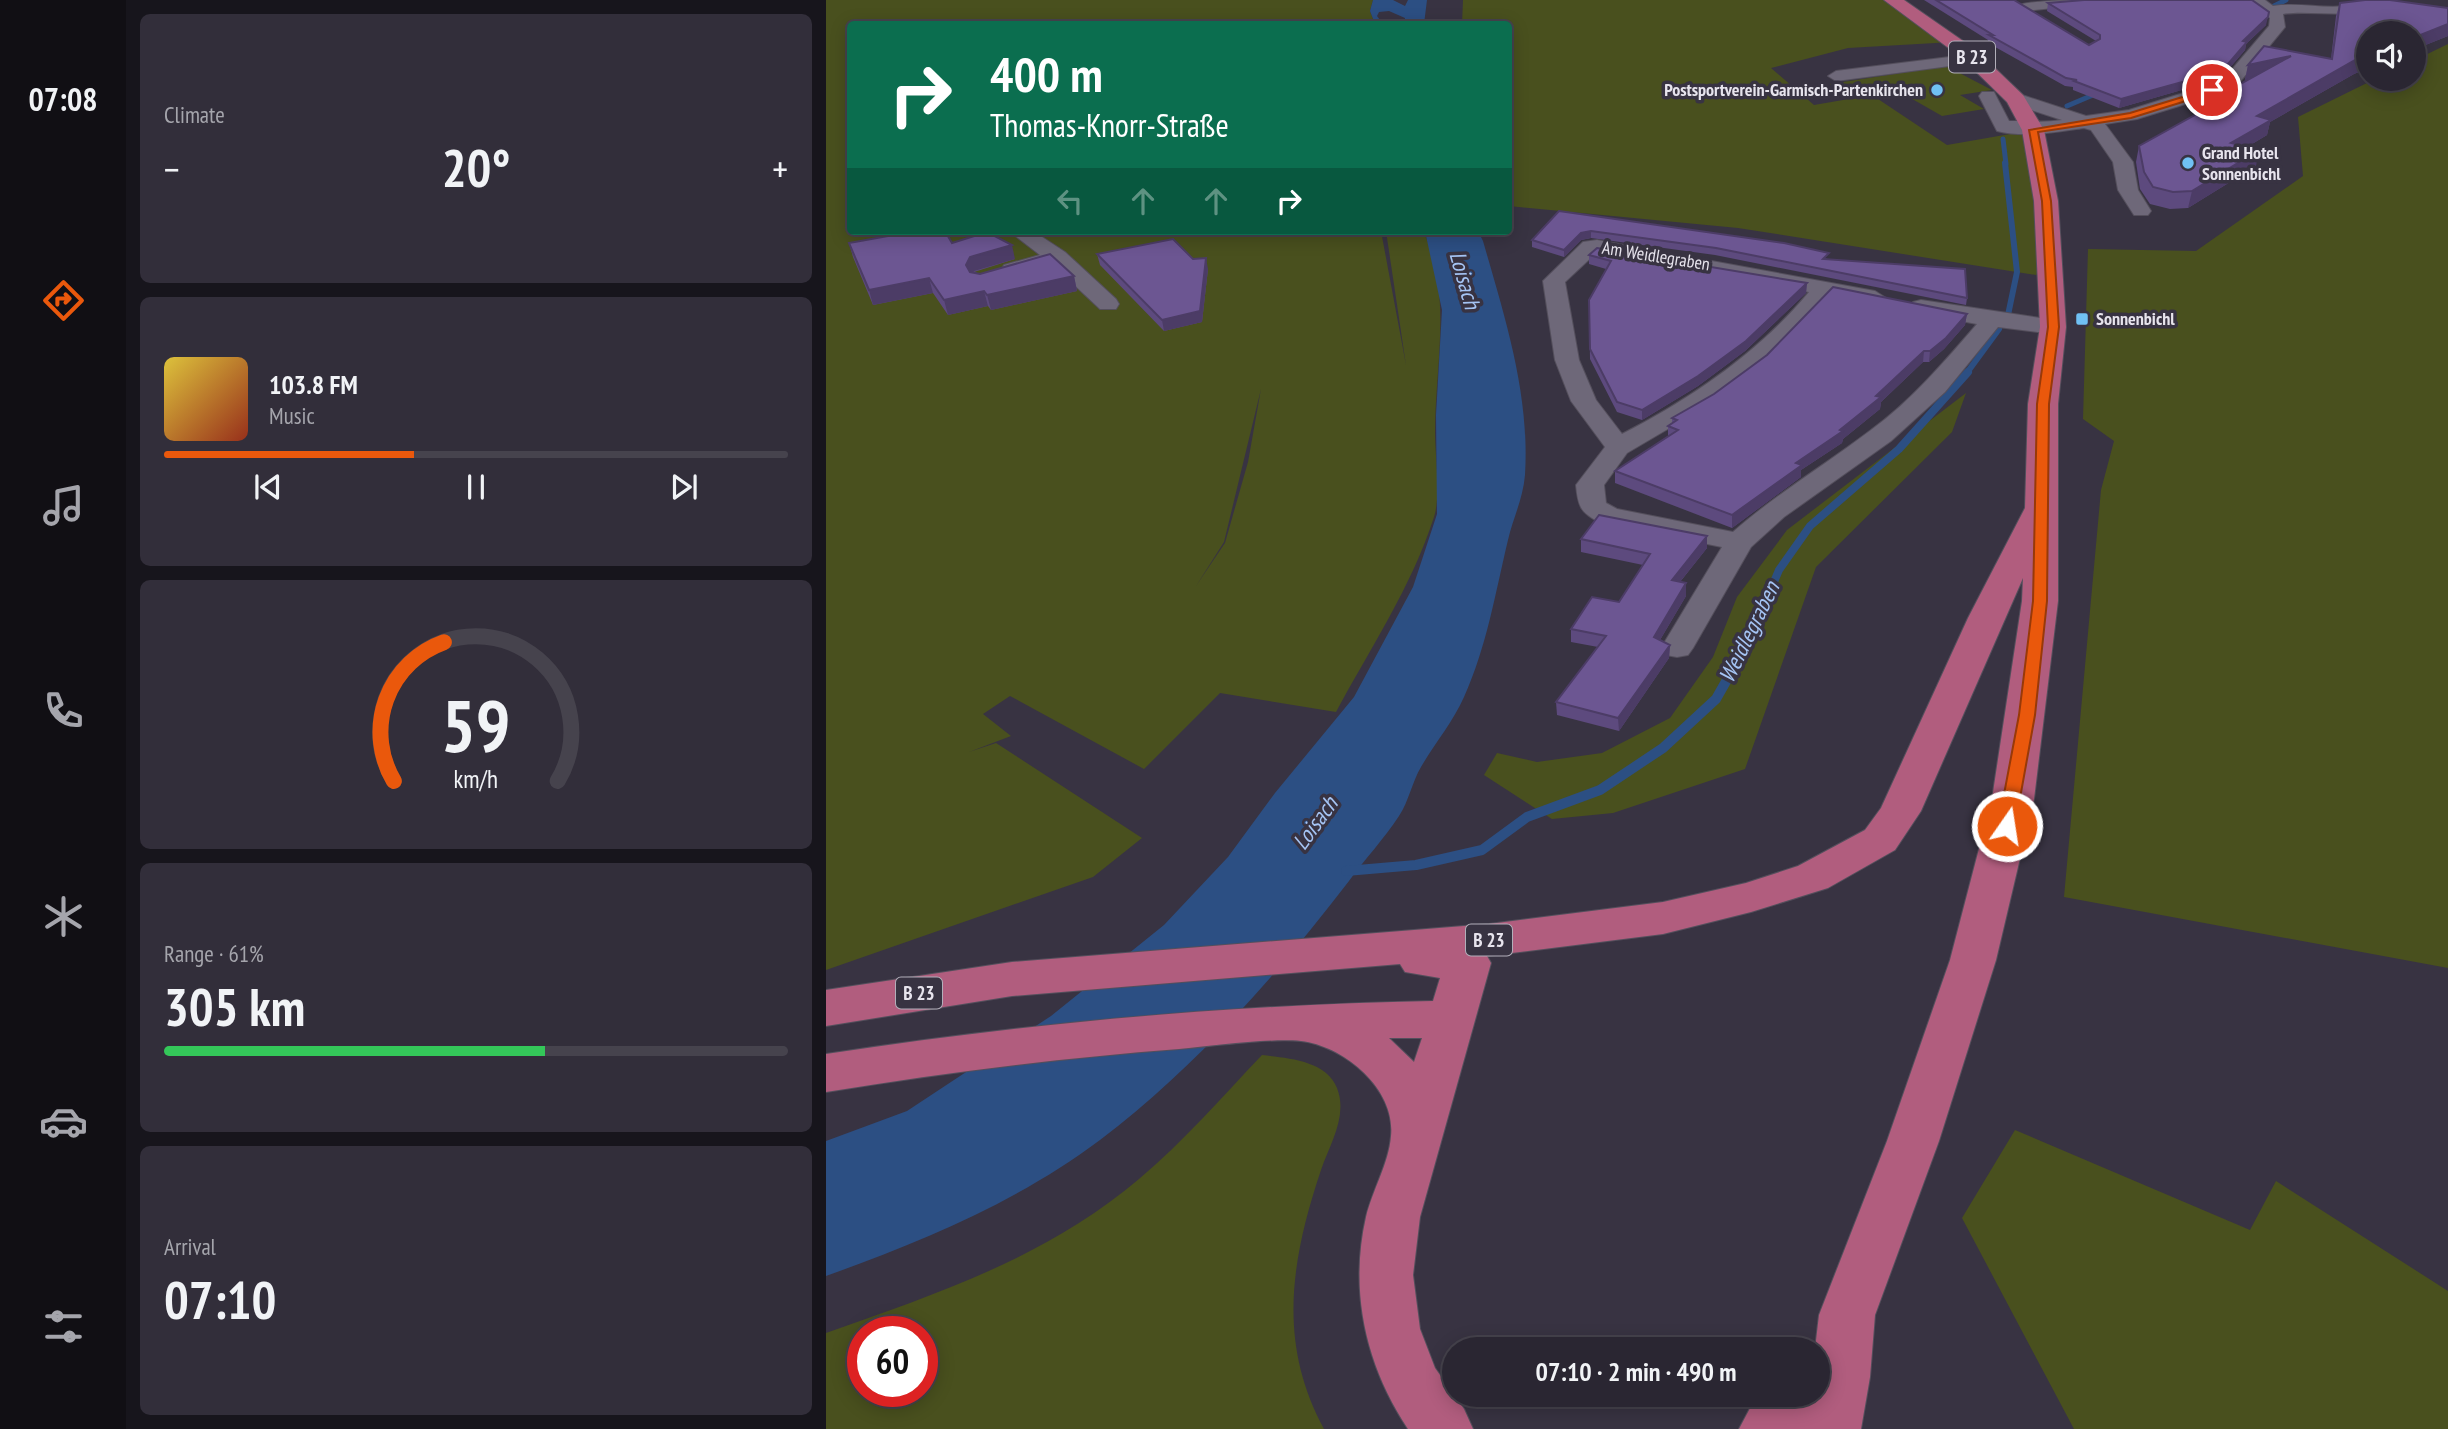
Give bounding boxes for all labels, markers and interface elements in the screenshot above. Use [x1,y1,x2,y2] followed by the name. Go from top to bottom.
[2356,21,2426,91] map controls
[2356,21,2426,91] button: sound
[1949,41,1995,72] road number: B 23
[990,42,1103,106] text: 400 m
[875,49,966,140] icon: right
[2182,60,2242,120] pin
[2193,71,2231,109] icon: arrive
[28,78,98,120] text: 07:08
[1664,78,1923,101] place label: Postsportverein-Garmisch-Partenkirchen
[1929,82,1945,98] marker: Postsportverein-Garmisch-Partenkirchen
[164,100,225,129] text: Climate
[990,104,1229,146] text: Thomas-Knorr-Straße
[442,134,510,201] text: 20°
[2202,141,2281,185] place label: Grand Hotel Sonnenbichl
[164,144,180,193] text: −
[772,144,788,193] text: +
[2180,155,2196,171] marker: Grand Hotel Sonnenbichl
[1051,182,1089,220] icon: left
[1124,182,1162,220] icon: ahead
[1197,182,1235,220] icon: ahead
[1270,182,1308,220] icon: right
[1601,236,1712,275] street label: Am Weidlegraben
[1443,248,1488,314] water label: Loisach
[39,276,88,325] icon: directions
[2096,307,2175,330] place label: Sonnenbichl
[2074,311,2090,327] marker: Sonnenbichl
[269,368,358,401] text: 103.8 FM
[269,401,315,430] text: Music
[249,468,287,506] icon: previous
[457,468,495,506] icon: pause
[665,468,703,506] icon: next
[39,481,88,530] icon: music
[1712,575,1786,687] water label: Weidlegraben
[441,677,511,771] text: 59
[39,686,88,735] icon: phone
[454,762,498,794] text: km/h
[1286,789,1345,855] water label: Loisach
[1970,789,2044,863] position arrow
[39,892,88,941] icon: climate
[1466,924,1512,956] road number: B 23
[164,939,264,968] text: Range · 61%
[164,973,305,1040] text: 305 km
[896,978,942,1009] road number: B 23
[39,1097,88,1146] icon: car
[164,1232,216,1261] text: Arrival
[164,1266,276,1333] text: 07:10
[39,1302,88,1351] icon: filters
[847,1316,938,1407] speed limit sign: 60
[1536,1355,1736,1388] text: 07:10 · 2 min · 490 m

